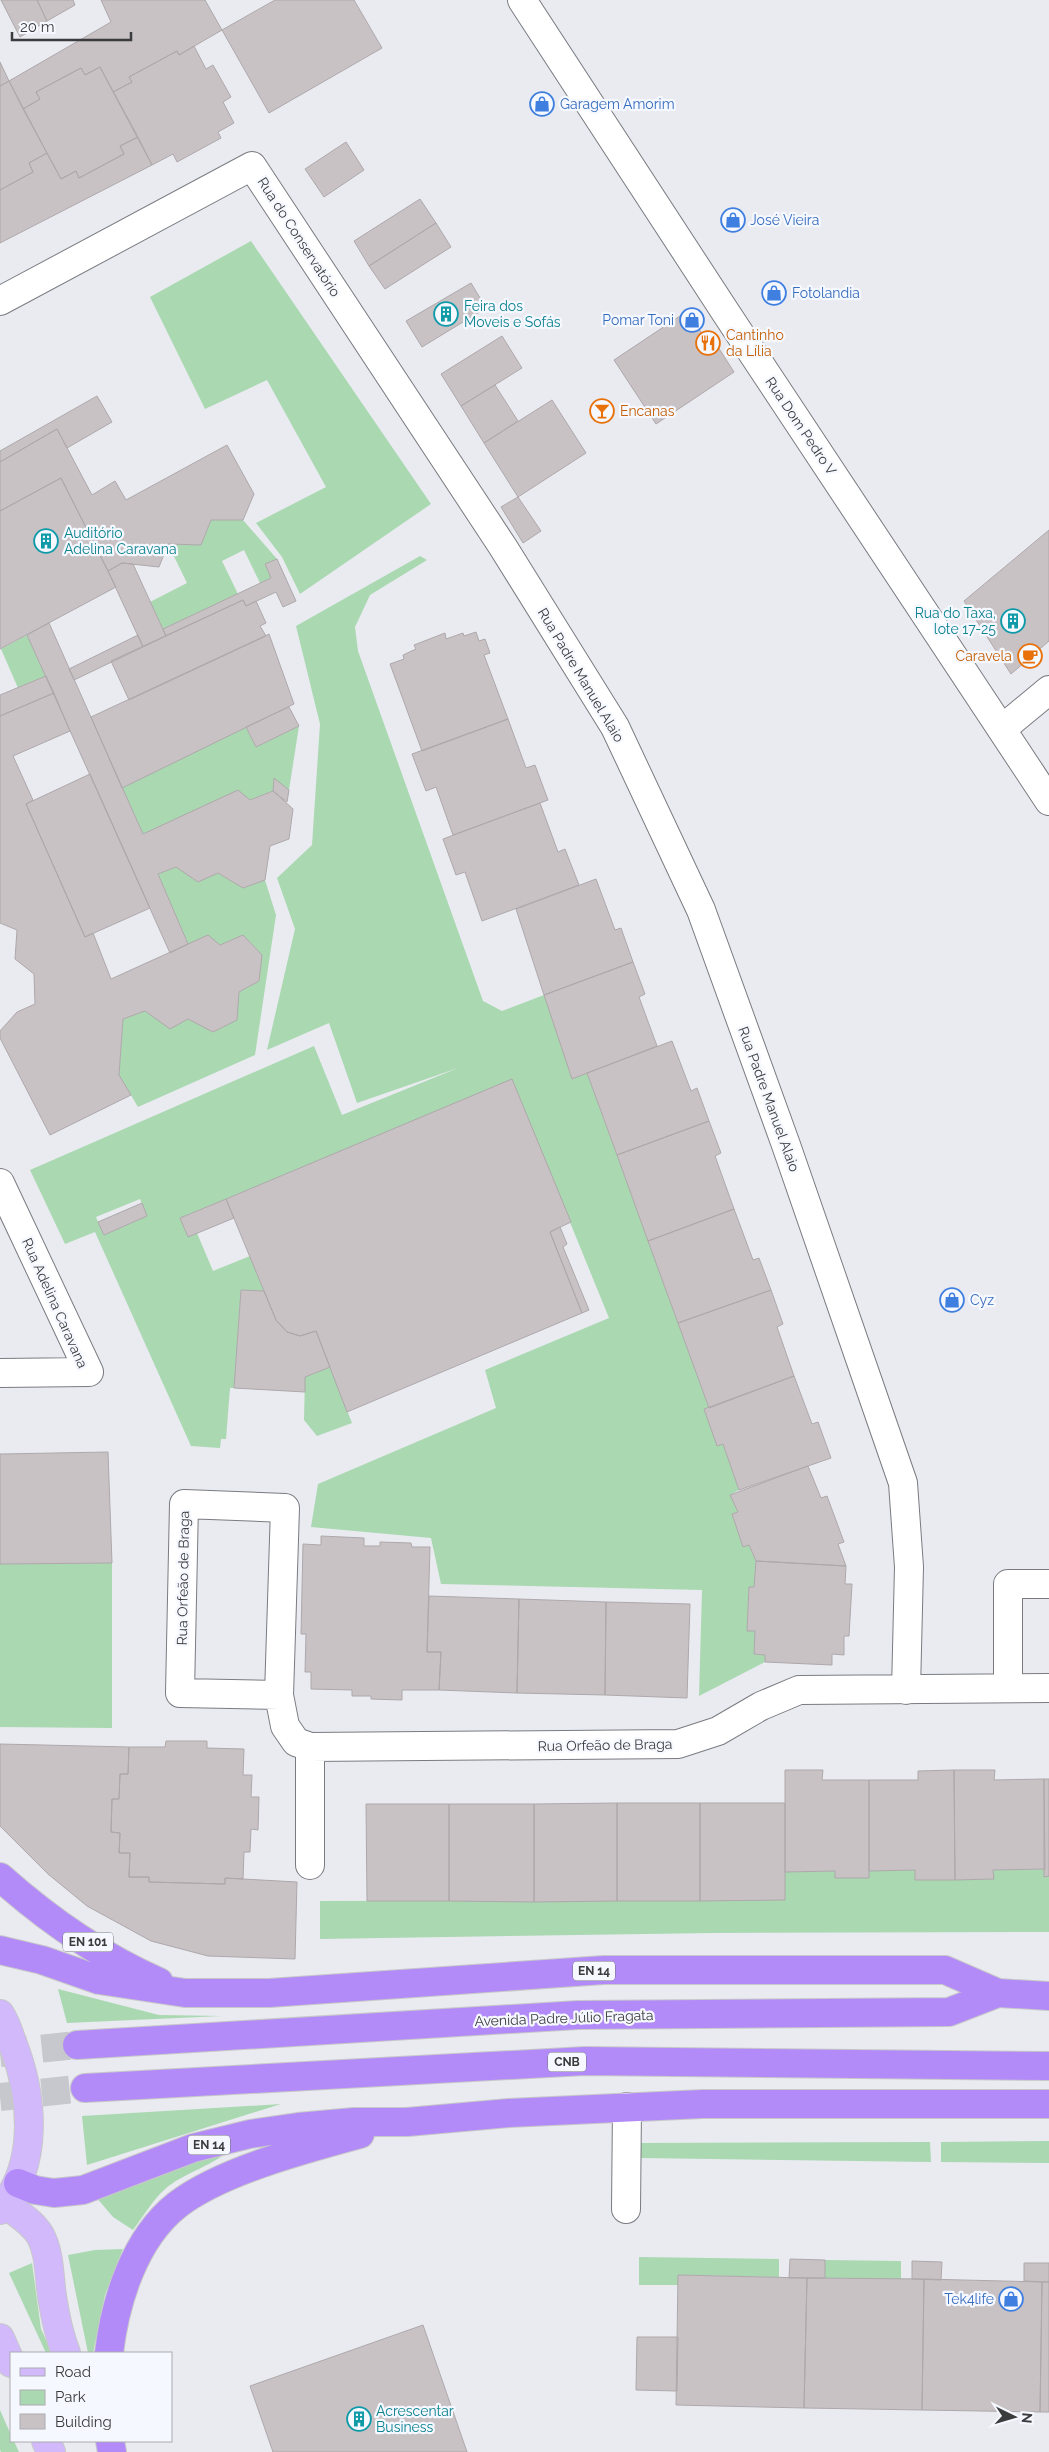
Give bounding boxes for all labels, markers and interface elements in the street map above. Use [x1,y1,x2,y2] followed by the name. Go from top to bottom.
[12,10,131,42] scale bar
[20,18,55,36] text: 20 m
[529,91,555,117] shop icon: Garagem Amorim
[560,96,675,112] place label: Garagem Amorim
[254,174,344,300] street label: Rua do Conservatório
[720,207,746,233] shop icon: José Vieira
[750,212,819,228] place label: José Vieira
[761,280,787,306] shop icon: Fotolandia
[792,285,860,301] place label: Fotolandia
[464,298,561,330] place label: Feira dos Moveis e Sofás
[433,301,459,327] building icon: Feira dos Moveis e Sofás
[679,307,705,333] shop icon: Pomar Toni
[602,312,674,328] place label: Pomar Toni
[726,327,784,359] place label: Cantinho da Lília
[695,330,721,356] restaurant icon: Cantinho da Lília
[762,374,840,478] street label: Rua Dom Pedro V
[589,398,615,424] bar icon: Encanas
[620,403,675,419] place label: Encanas
[64,525,177,557] place label: Auditório Adelina Caravana
[33,528,59,554] building icon: Auditório Adelina Caravana
[535,605,627,745] street label: Rua Padre Manuel Alaio
[915,605,996,637] place label: Rua do Taxa, lote 17-25
[1000,608,1026,634] building icon: Rua do Taxa, lote 17-25
[1017,643,1043,669] cafe icon: Caravela
[956,648,1012,664] place label: Caravela
[735,1024,803,1174] street label: Rua Padre Manuel Alaio
[19,1235,91,1371] street label: Rua Adelina Caravana
[939,1287,965,1313] shop icon: Cyz
[970,1292,994,1308] place label: Cyz
[174,1511,192,1645] street label: Rua Orfeão de Braga
[538,1736,672,1754] street label: Rua Orfeão de Braga
[63,1932,113,1951] road number: EN 101
[573,1962,615,1980] road number: EN 14
[474,2007,654,2029] street label: Avenida Padre Júlio Fragata
[548,2052,586,2072] road number: CNB
[188,2136,230,2154] road number: EN 14
[998,2286,1024,2312] shop icon: Tek4life
[944,2291,994,2307] place label: Tek4life
[10,2352,172,2442] legend
[55,2363,91,2381] text: Road
[55,2388,86,2406] text: Park
[989,2392,1039,2442] north arrow
[376,2403,454,2435] place label: Acrescentar Business
[346,2406,372,2432] building icon: Acrescentar Business
[1019,2412,1035,2424] text: N
[55,2413,112,2431] text: Building

